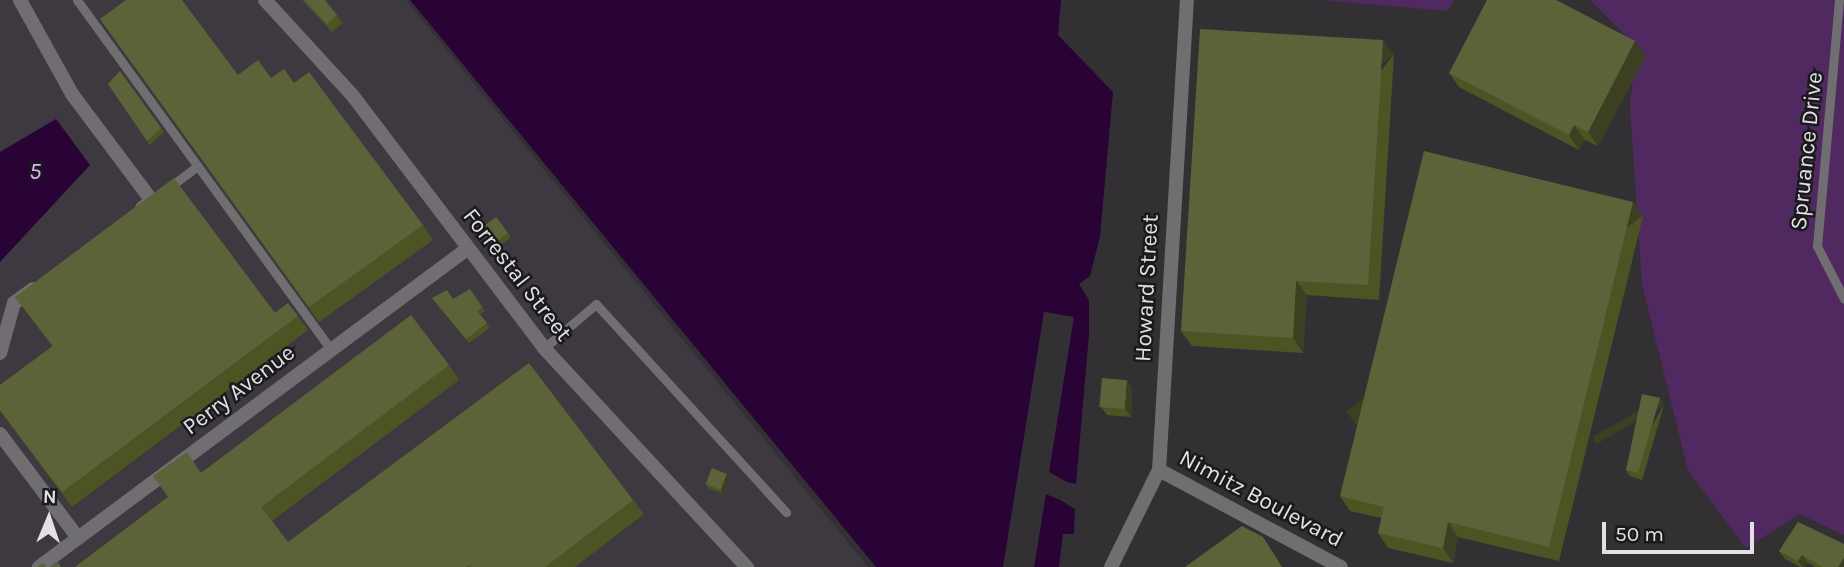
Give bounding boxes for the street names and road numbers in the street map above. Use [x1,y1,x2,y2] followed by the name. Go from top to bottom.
[1785,70,1829,232] street label: Spruance Drive
[457,203,577,347] street label: Forrestal Street
[1129,213,1165,363] street label: Howard Street
[178,339,300,441] street label: Perry Avenue
[1175,444,1347,554] street label: Nimitz Boulevard

